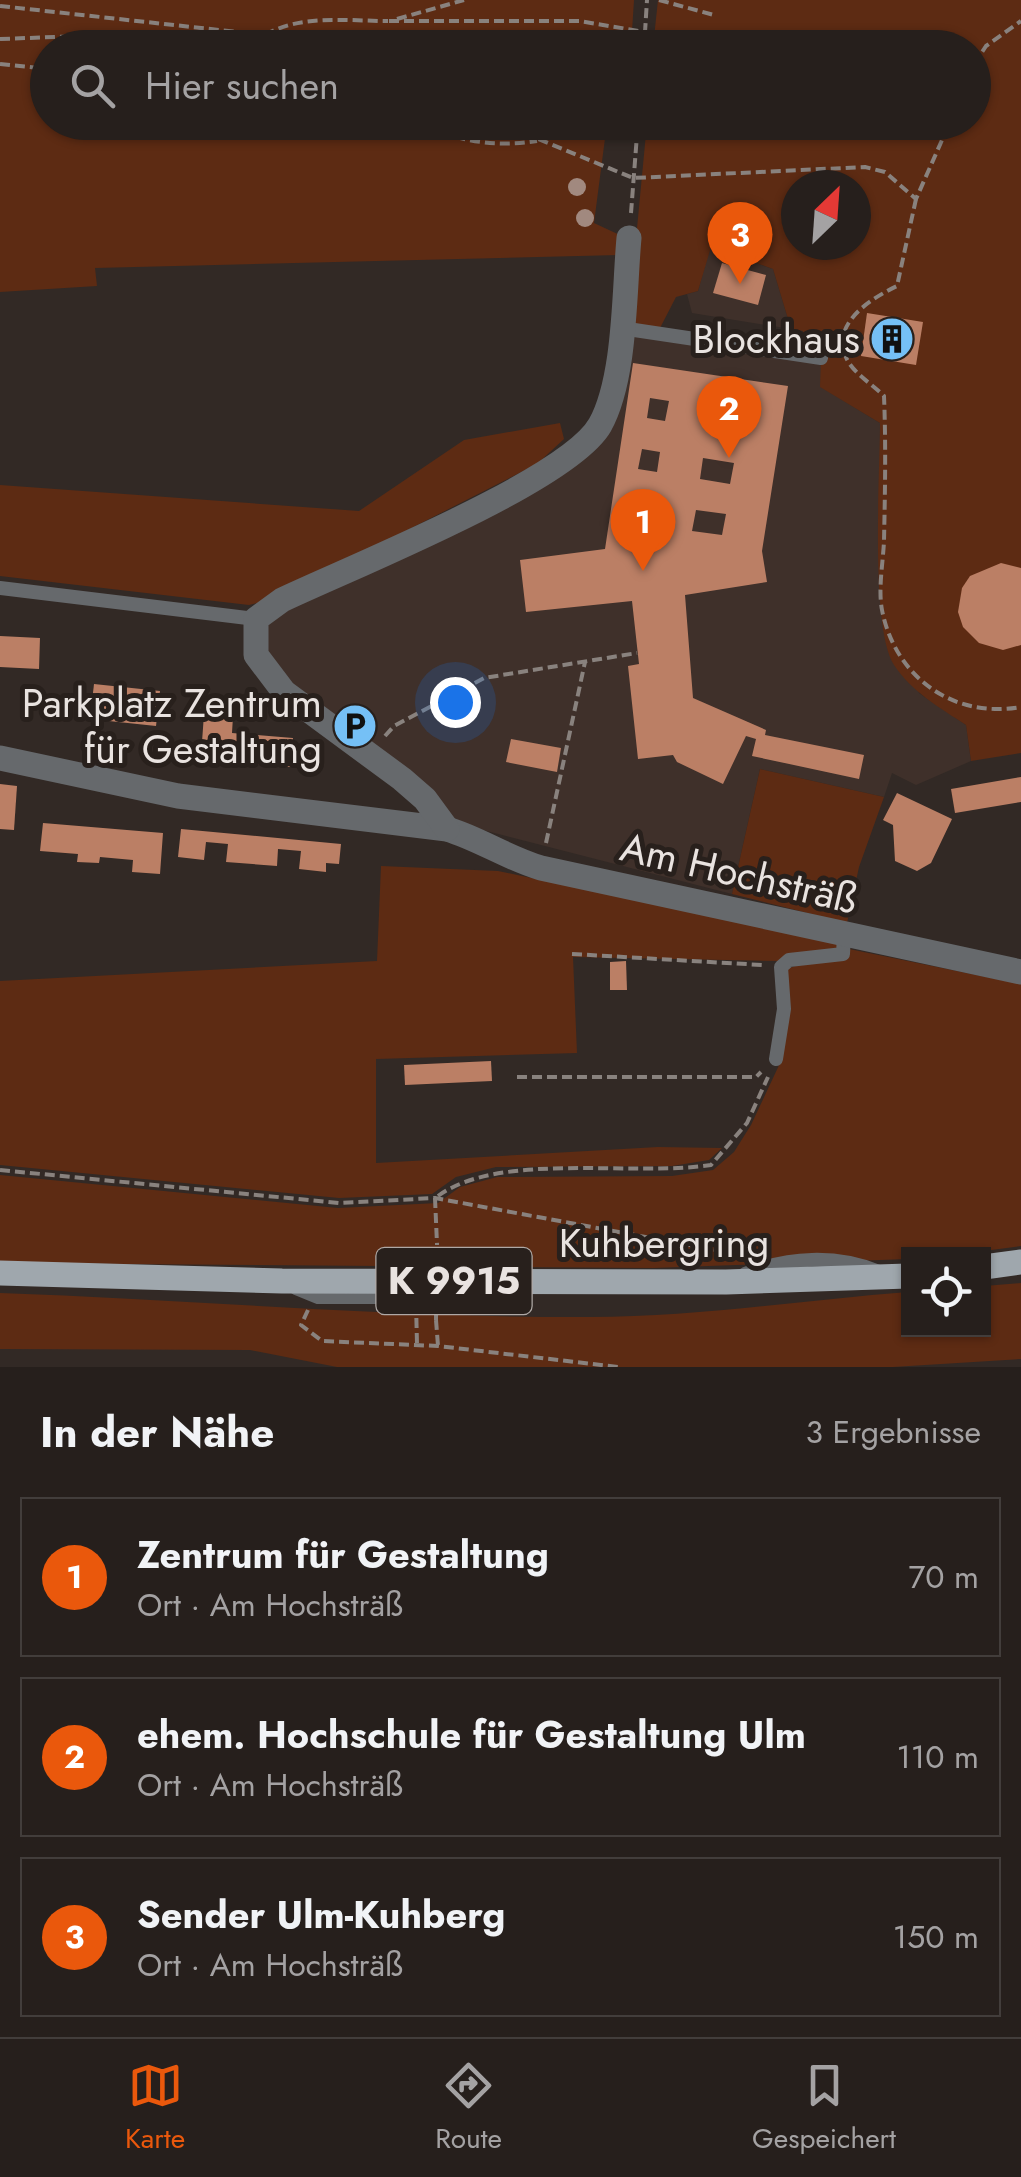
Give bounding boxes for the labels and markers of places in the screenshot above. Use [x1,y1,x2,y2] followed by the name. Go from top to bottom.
[708,202,772,284] pin: 3
[693,310,860,368] place label: Blockhaus
[869,316,915,362] building icon: Blockhaus
[696,376,762,458] pin: 2
[610,488,676,571] pin: 1
[22,674,322,778] place label: Parkplatz Zentrum für Gestaltung
[332,703,378,749] parking icon: Parkplatz Zentrum für Gestaltung

